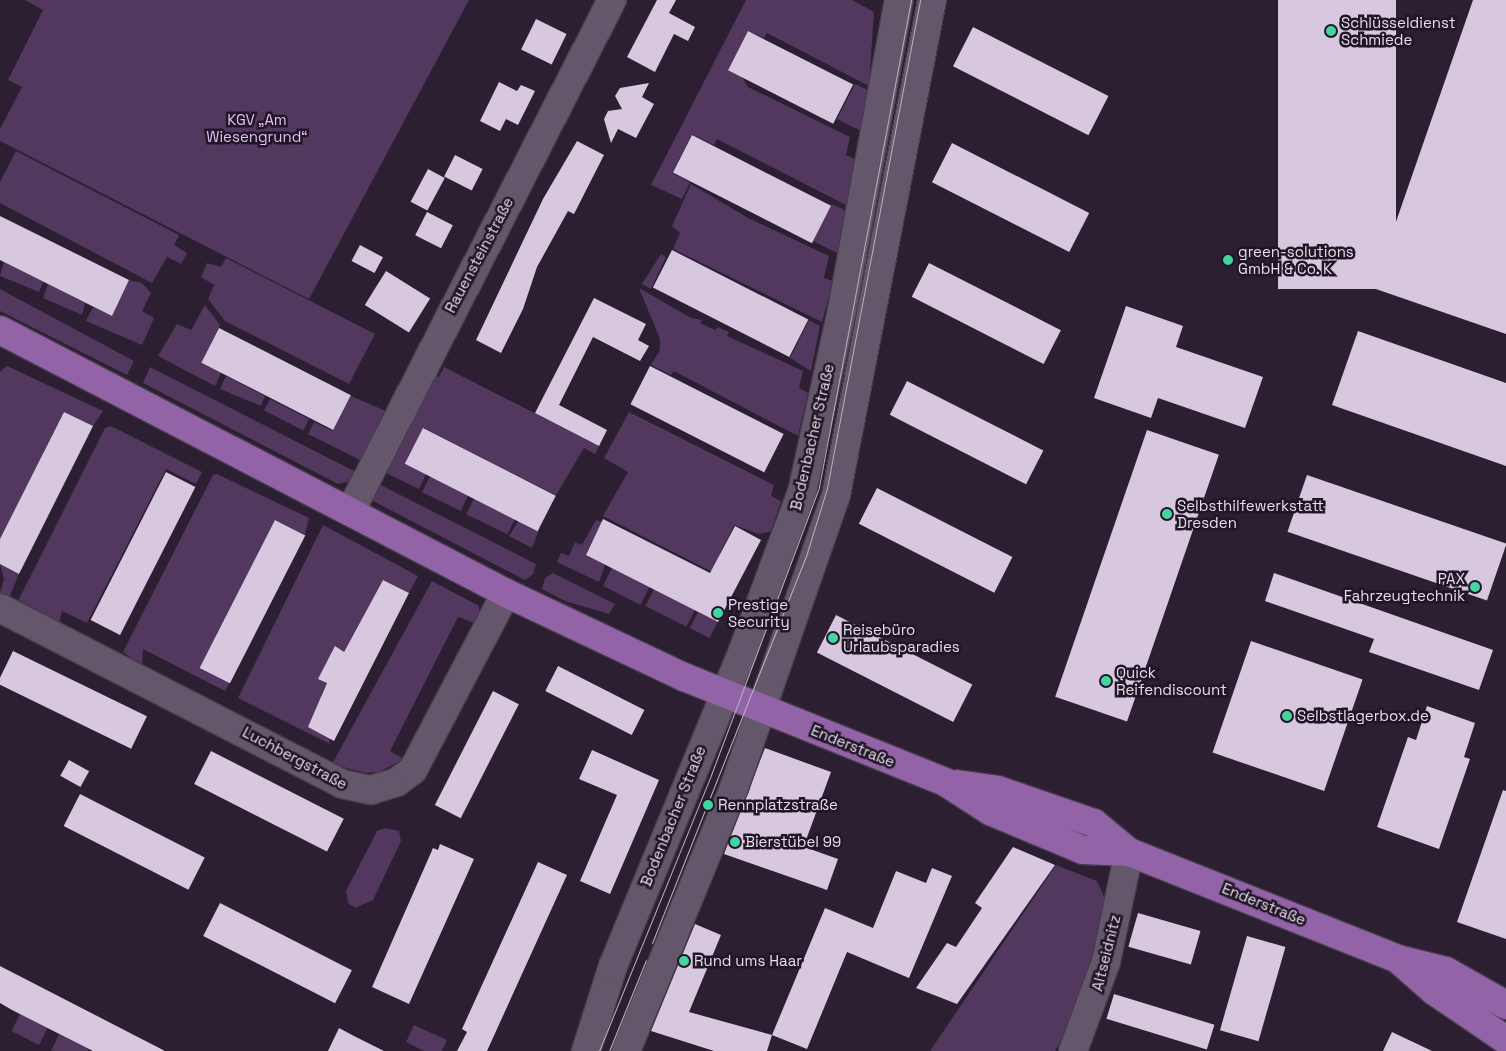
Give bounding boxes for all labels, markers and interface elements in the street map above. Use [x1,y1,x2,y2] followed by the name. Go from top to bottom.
[1341,13,1456,48] place label: Schlüsseldienst Schmiede
[1325,25,1337,37] marker: Schlüsseldienst Schmiede
[206,110,308,145] park label: KGV „Am Wiesengrund“
[441,194,517,316] street label: Rauensteinstraße
[1238,242,1354,277] place label: green-solutions GmbH & Co. K
[1222,254,1234,266] marker: green-solutions GmbH & Co. K
[786,362,838,512] street label: Bodenbacher Straße
[1177,496,1324,531] place label: Selbsthilfewerkstatt Dresden
[1161,508,1173,520] marker: Selbsthilfewerkstatt Dresden
[1344,569,1465,604] place label: PAX Fahrzeugtechnik
[1469,581,1481,593] marker: PAX Fahrzeugtechnik
[728,595,790,630] place label: Prestige Security
[712,607,724,619] marker: Prestige Security
[843,620,960,655] place label: Reisebüro Urlaubsparadies
[827,632,839,644] marker: Reisebüro Urlaubsparadies
[1116,663,1227,698] place label: Quick Reifendiscount
[1100,675,1112,687] marker: Quick Reifendiscount
[1297,707,1429,725] place label: Selbstlagerbox.de
[1281,710,1293,722] marker: Selbstlagerbox.de
[809,721,897,771] street label: Enderstraße
[240,723,350,793] street label: Luchbergstraße
[637,743,709,889] street label: Bodenbacher Straße
[718,796,838,814] place label: Rennplatzstraße
[702,799,714,811] marker: Rennplatzstraße
[745,833,841,851] place label: Bierstübel 99
[729,836,741,848] marker: Bierstübel 99
[1220,879,1308,929] street label: Enderstraße
[1088,913,1124,993] street label: Altseidnitz
[694,952,802,970] place label: Rund ums Haar
[678,955,690,967] marker: Rund ums Haar

